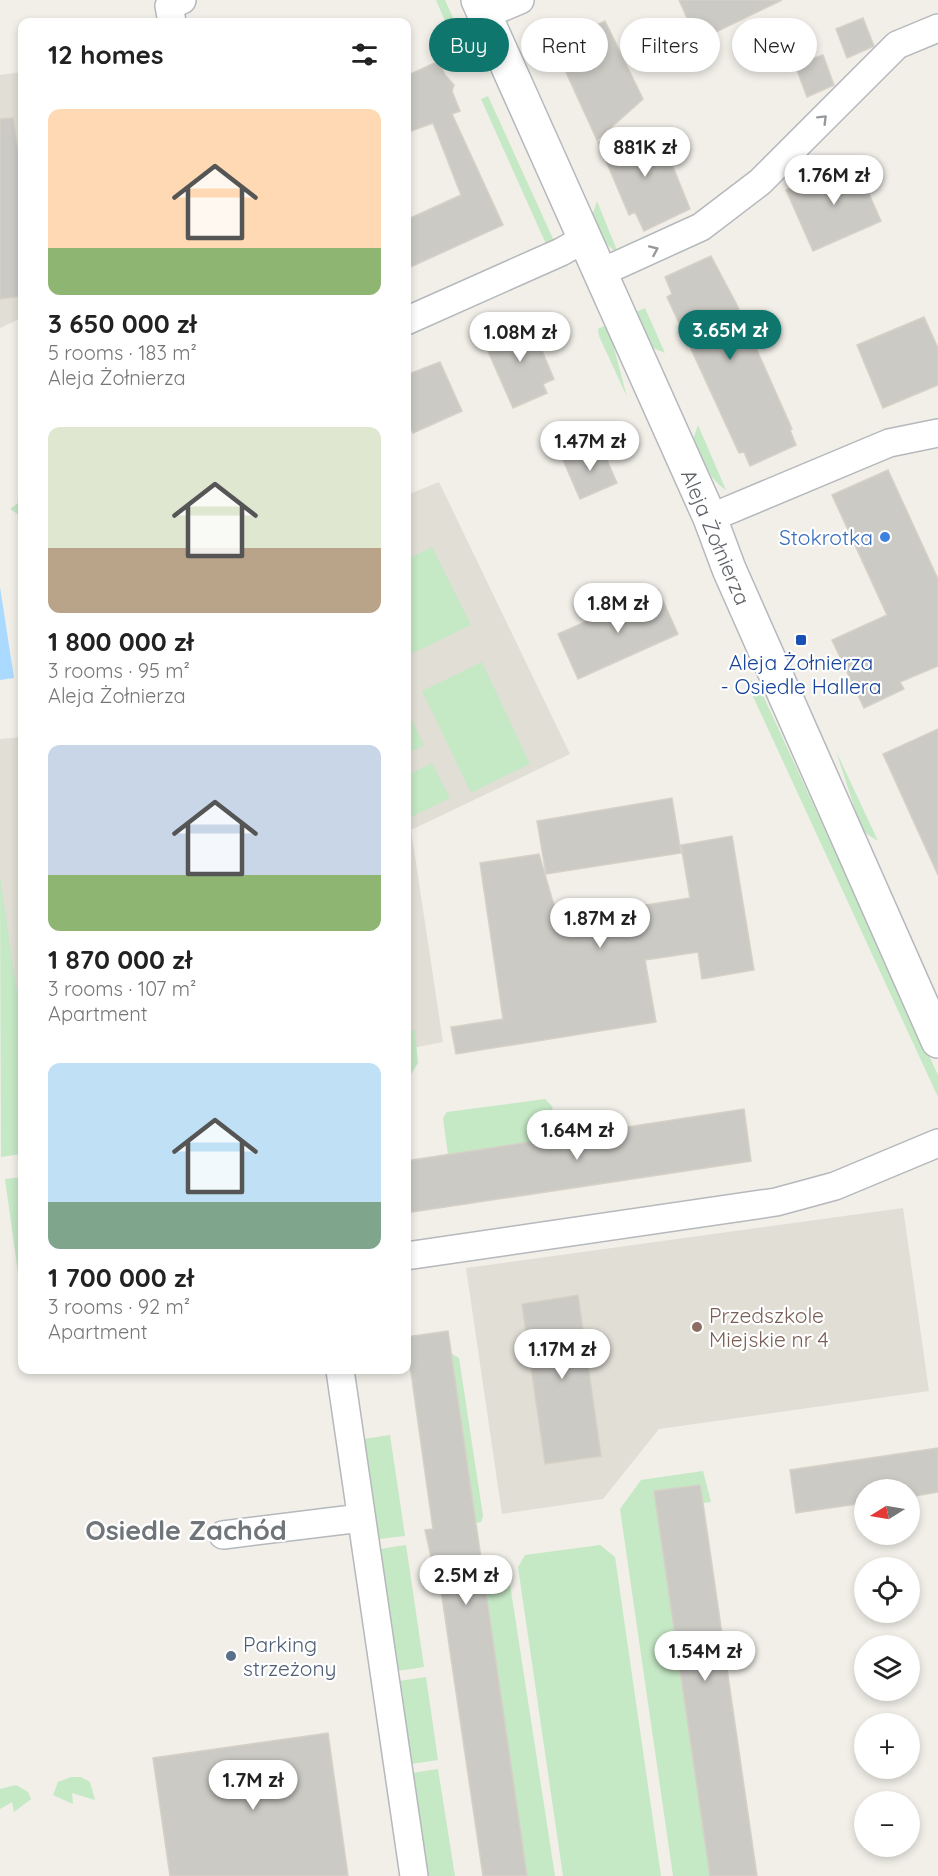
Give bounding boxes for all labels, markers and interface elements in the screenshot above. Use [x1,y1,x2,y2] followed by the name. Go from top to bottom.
[429,18,509,72] chip: Buy
[521,18,608,72] chip: Rent
[620,18,720,72] chip: Filters
[732,18,817,72] chip: New
[48,38,164,71] text: 12 homes
[348,38,381,71] icon: filters
[815,115,826,126] one-way arrow
[590,127,700,178] pin: 881K zł
[613,134,677,159] text: 881K zł
[161,148,269,256] icon: home
[772,155,896,206] pin: 1.76M zł
[798,162,870,187] text: 1.76M zł
[647,245,658,257] one-way arrow
[48,307,197,340] text: 3 650 000 zł
[668,310,792,361] pin: 3.65M zł
[458,312,582,363] pin: 1.08M zł
[692,317,768,342] text: 3.65M zł
[483,319,557,344] text: 1.08M zł
[48,340,197,365] text: 5 rooms · 183 m²
[48,365,186,390] text: Aleja Żołnierza
[528,421,652,472] pin: 1.47M zł
[554,428,626,453] text: 1.47M zł
[676,465,756,609] street label: Aleja Żołnierza
[161,466,269,574] icon: home
[779,524,873,550] place label: Stokrotka
[878,530,892,544] marker: Stokrotka
[563,583,673,634] pin: 1.8M zł
[588,590,648,615] text: 1.8M zł
[48,625,194,658] text: 1 800 000 zł
[794,633,808,647] marker: Aleja Żołnierza - Osiedle Hallera
[721,649,881,699] place label: Aleja Żołnierza - Osiedle Hallera
[48,658,190,683] text: 3 rooms · 95 m²
[48,683,186,708] text: Aleja Żołnierza
[161,784,269,892] icon: home
[538,898,662,949] pin: 1.87M zł
[564,905,636,930] text: 1.87M zł
[48,943,192,976] text: 1 870 000 zł
[48,976,196,1001] text: 3 rooms · 107 m²
[48,1001,148,1026] text: Apartment
[161,1102,269,1210] icon: home
[515,1110,639,1161] pin: 1.64M zł
[541,1117,613,1142] text: 1.64M zł
[48,1261,194,1294] text: 1 700 000 zł
[48,1294,190,1319] text: 3 rooms · 92 m²
[709,1302,829,1352] place label: Przedszkole Miejskie nr 4
[48,1319,148,1344] text: Apartment
[690,1320,704,1334] marker: Przedszkole Miejskie nr 4
[500,1329,624,1380] pin: 1.17M zł
[528,1336,596,1361] text: 1.17M zł
[854,1479,920,1545] north arrow
[854,1479,920,1857] map controls
[85,1513,287,1547] district label: Osiedle Zachód
[411,1555,521,1606] pin: 2.5M zł
[854,1557,920,1623] button: locate
[434,1562,498,1587] text: 2.5M zł
[243,1631,336,1681] place label: Parking strzeżony
[643,1631,767,1682] pin: 1.54M zł
[854,1635,920,1701] button: layers
[668,1638,742,1663] text: 1.54M zł
[224,1649,238,1663] marker: Parking strzeżony
[854,1713,920,1779] button: +
[198,1760,308,1811] pin: 1.7M zł
[223,1767,283,1792] text: 1.7M zł
[854,1791,920,1857] button: −

